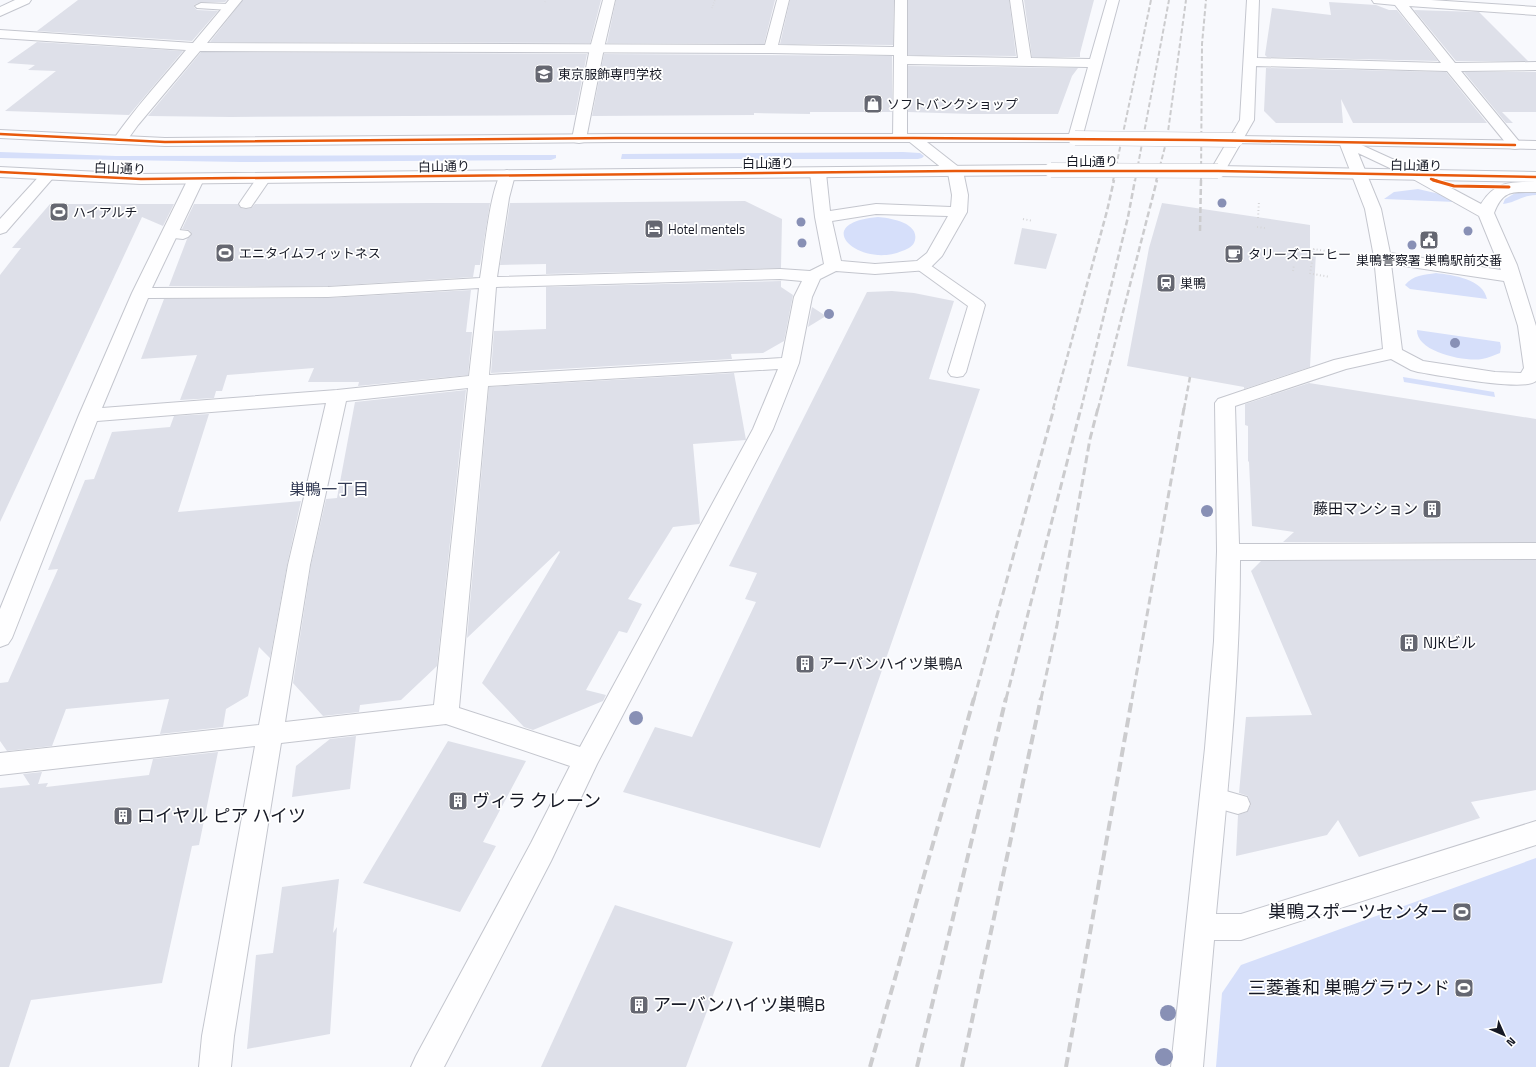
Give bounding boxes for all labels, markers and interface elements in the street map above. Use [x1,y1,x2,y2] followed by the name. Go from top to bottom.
[533,63,555,85] school or university icon: 東京服飾専門学校
[558,64,662,84] place label: 東京服飾専門学校
[862,93,884,115] shop icon: ソフトバンクショップ
[887,94,1018,114] place label: ソフトバンクショップ
[1066,151,1118,171] street label: 白山通り
[742,153,794,173] street label: 白山通り
[1390,155,1442,175] street label: 白山通り
[418,156,470,176] street label: 白山通り
[94,157,146,179] street label: 白山通り
[48,201,70,223] sports icon: ハイアルチ
[73,202,138,222] place label: ハイアルチ
[643,218,665,240] hotel icon: Hotel mentels
[668,219,745,239] place label: Hotel mentels
[1418,229,1440,251] public building icon: 巣鴨警察署 巣鴨駅前交番
[214,242,236,264] sports icon: エニタイムフィットネス
[239,243,381,263] place label: エニタイムフィットネス
[1223,243,1245,265] cafe icon: タリーズコーヒー
[1248,244,1351,264] place label: タリーズコーヒー
[1356,250,1502,270] place label: 巣鴨警察署 巣鴨駅前交番
[1155,272,1177,294] station icon: 巣鴨
[1180,273,1206,293] place label: 巣鴨
[289,477,369,501] district label: 巣鴨一丁目
[1313,497,1418,520] place label: 藤田マンション
[1421,498,1443,520] building icon: 藤田マンション
[1423,631,1476,654] place label: NJKビル
[1398,632,1420,654] building icon: NJKビル
[819,652,962,675] place label: アーバンハイツ巣鴨A
[794,653,816,675] building icon: アーバンハイツ巣鴨A
[472,787,601,814] place label: ヴィラ クレーン
[447,790,469,812] building icon: ヴィラ クレーン
[137,802,306,829] place label: ロイヤル ピア ハイツ
[112,805,134,827] building icon: ロイヤル ピア ハイツ
[1268,898,1448,925] place label: 巣鴨スポーツセンター
[1451,901,1473,923] sports icon: 巣鴨スポーツセンター
[1248,974,1450,1001] place label: 三菱養和 巣鴨グラウンド
[1453,977,1475,999] sports icon: 三菱養和 巣鴨グラウンド
[653,991,825,1018] place label: アーバンハイツ巣鴨B
[628,994,650,1016] building icon: アーバンハイツ巣鴨B
[1484,1015,1524,1055] north arrow
[1503,1034,1519,1050] text: N

